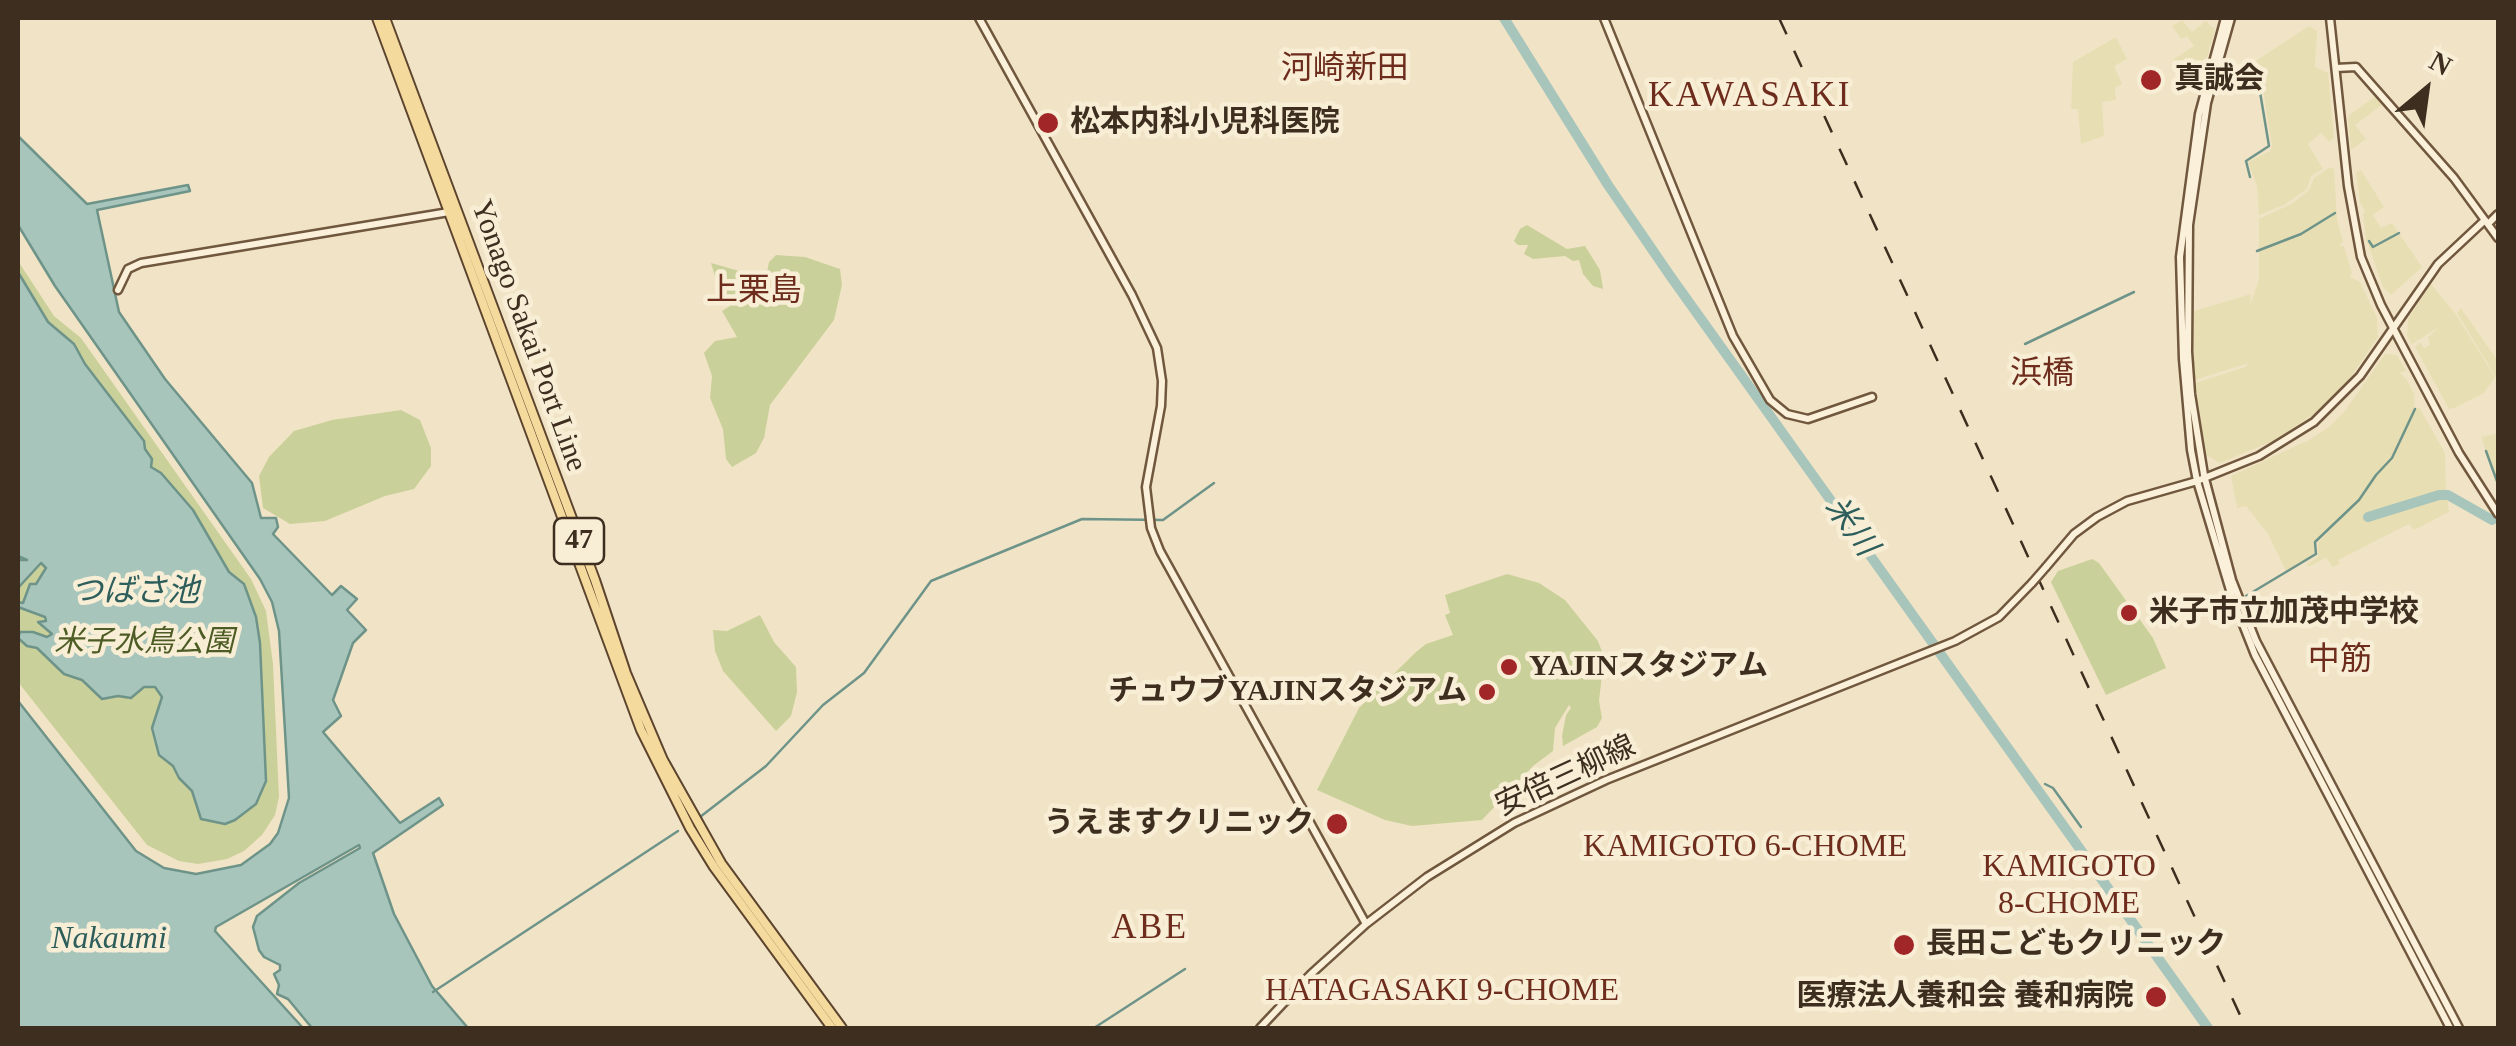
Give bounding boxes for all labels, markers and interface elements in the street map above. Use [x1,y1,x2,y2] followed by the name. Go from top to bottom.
[2376,40,2476,140] north arrow
[2424,45,2457,82] text: N
[1281,51,1409,89] district label: 河崎新田
[2174,62,2264,98] place label: 真誠会
[2138,67,2164,93] marker: 真誠会
[1648,76,1852,118] district label: KAWASAKI
[1070,105,1340,141] place label: 松本内科小児科医院
[1035,110,1061,136] marker: 松本内科小児科医院
[462,195,594,477] street label: Yonago Sakai Port Line
[706,273,802,311] district label: 上栗島
[2010,356,2074,394] district label: 浜橋
[1816,490,1884,564] water label: 米川
[554,518,604,564] road number: 47
[71,574,199,612] water label: つばさ池
[2149,595,2419,631] place label: 米子市立加茂中学校
[2118,602,2140,624] marker: 米子市立加茂中学校
[54,625,234,661] park label: 米子水鳥公園
[2308,642,2372,680] district label: 中筋
[1529,649,1768,685] place label: YAJINスタジアム
[1498,656,1520,678] marker: YAJINスタジアム
[1108,674,1467,710] place label: チュウブYAJINスタジアム
[1476,681,1498,703] marker: チュウブYAJINスタジアム
[1490,729,1642,825] street label: 安倍三柳線
[1044,806,1314,842] place label: うえますクリニック
[1324,811,1350,837] marker: うえますクリニック
[1563,829,1927,867] district label: KAMIGOTO 6-CHOME
[1972,849,2166,924] district label: KAMIGOTO 8-CHOME
[1111,908,1189,950] district label: ABE
[51,921,167,959] water label: Nakaumi
[1926,927,2226,963] place label: 長田こどもクリニック
[1891,932,1917,958] marker: 長田こどもクリニック
[1243,973,1641,1011] district label: HATAGASAKI 9-CHOME
[1797,979,2134,1015] place label: 医療法人養和会 養和病院
[2143,984,2169,1010] marker: 医療法人養和会 養和病院

